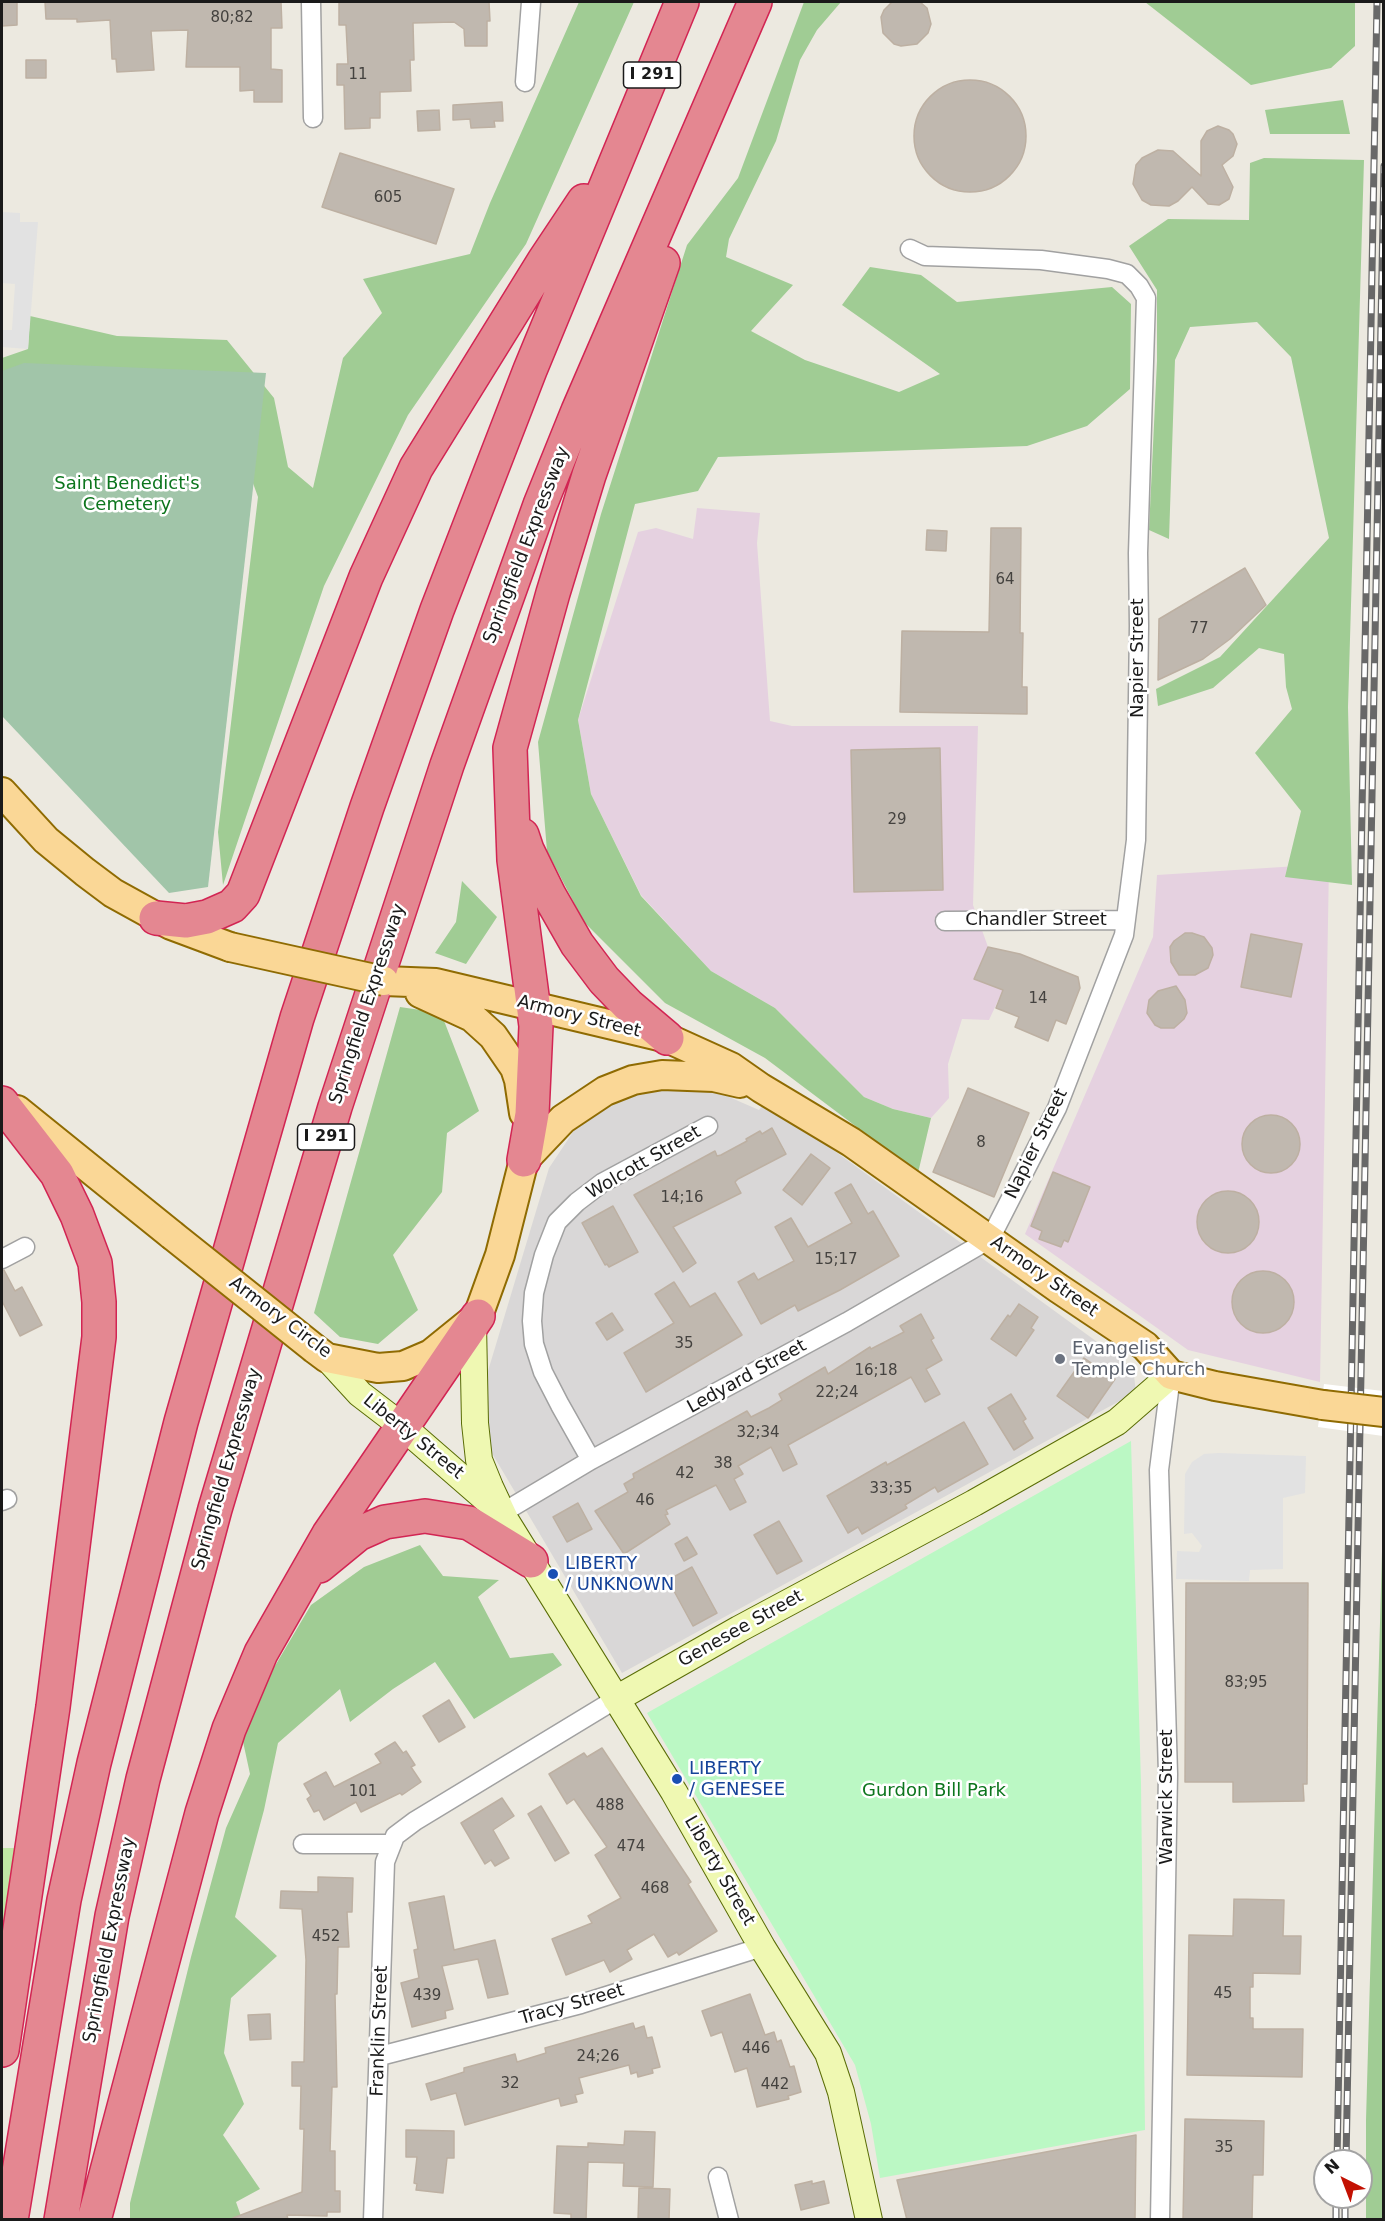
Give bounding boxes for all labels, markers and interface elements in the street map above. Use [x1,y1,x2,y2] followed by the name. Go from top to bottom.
[210,9,254,27] house number: 80;82
[624,62,680,88] road number: I 291
[348,66,368,84] house number: 11
[374,189,402,207] house number: 605
[479,443,575,647] street label: Springfield Expressway
[54,473,200,516] park label: Saint Benedict's Cemetery
[995,571,1015,589] house number: 64
[1127,598,1149,718] street label: Napier Street
[1189,620,1209,638] house number: 77
[887,811,907,829] house number: 29
[325,901,411,1107] street label: Springfield Expressway
[965,909,1107,931] street label: Chandler Street
[1028,990,1048,1008] house number: 14
[515,991,643,1043] street label: Armory Street
[1001,1085,1073,1203] street label: Napier Street
[583,1122,705,1204] street label: Wolcott Street
[298,1124,354,1150] road number: I 291
[976,1134,986,1152] house number: 8
[660,1189,704,1207] house number: 14;16
[986,1232,1102,1322] street label: Armory Street
[814,1251,858,1269] house number: 15;17
[225,1273,335,1363] street label: Armory Circle
[674,1335,694,1353] house number: 35
[684,1335,810,1419] street label: Ledyard Street
[1072,1338,1205,1380] place label: Evangelist Temple Church
[1053,1352,1067,1366] marker: Evangelist Temple Church
[854,1362,898,1380] house number: 16;18
[188,1365,266,1573] street label: Springfield Expressway
[815,1384,859,1402] house number: 22;24
[358,1390,468,1484] street label: Liberty Street
[736,1424,780,1442] house number: 32;34
[713,1455,733,1473] house number: 38
[675,1465,695,1483] house number: 42
[869,1480,913,1498] house number: 33;35
[635,1492,655,1510] house number: 46
[565,1553,674,1596] place label: LIBERTY / UNKNOWN
[546,1567,560,1581] marker: LIBERTY / UNKNOWN
[675,1586,807,1672] street label: Genesee Street
[1224,1674,1268,1692] house number: 83;95
[1156,1729,1178,1865] street label: Warwick Street
[689,1758,785,1800] place label: LIBERTY / GENESEE
[670,1772,684,1786] marker: LIBERTY / GENESEE
[862,1780,1006,1802] park label: Gurdon Bill Park
[349,1783,377,1801] house number: 101
[596,1797,624,1815] house number: 488
[679,1812,759,1930] street label: Liberty Street
[79,1835,141,2045] street label: Springfield Expressway
[617,1838,645,1856] house number: 474
[641,1880,669,1898] house number: 468
[312,1928,340,1946] house number: 452
[367,1965,393,2097] street label: Franklin Street
[517,1980,627,2030] street label: Tracy Street
[1213,1985,1233,2003] house number: 45
[413,1987,441,2005] house number: 439
[742,2040,770,2058] house number: 446
[576,2048,620,2066] house number: 24;26
[500,2075,520,2093] house number: 32
[761,2076,789,2094] house number: 442
[1214,2139,1234,2157] house number: 35
[1313,2149,1373,2209] north arrow
[1321,2155,1343,2178] text: N

